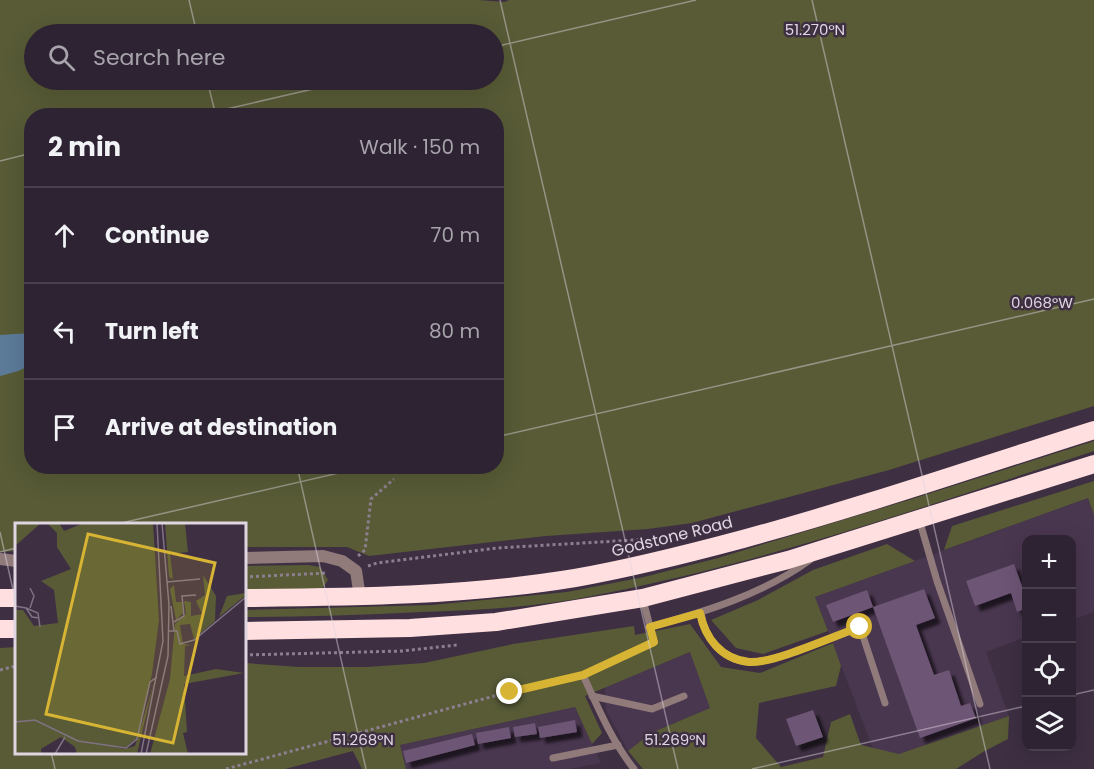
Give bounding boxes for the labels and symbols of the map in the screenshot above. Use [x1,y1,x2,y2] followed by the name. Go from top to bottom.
[785,19,845,40] text: 51.270°N
[1011,292,1073,313] text: 0.068°W
[609,510,735,563] street label: Godstone Road
[15,523,246,754] inset map
[846,613,872,639] route start
[496,678,522,704] route end
[332,729,394,750] text: 51.268°N
[644,729,706,750] text: 51.269°N

